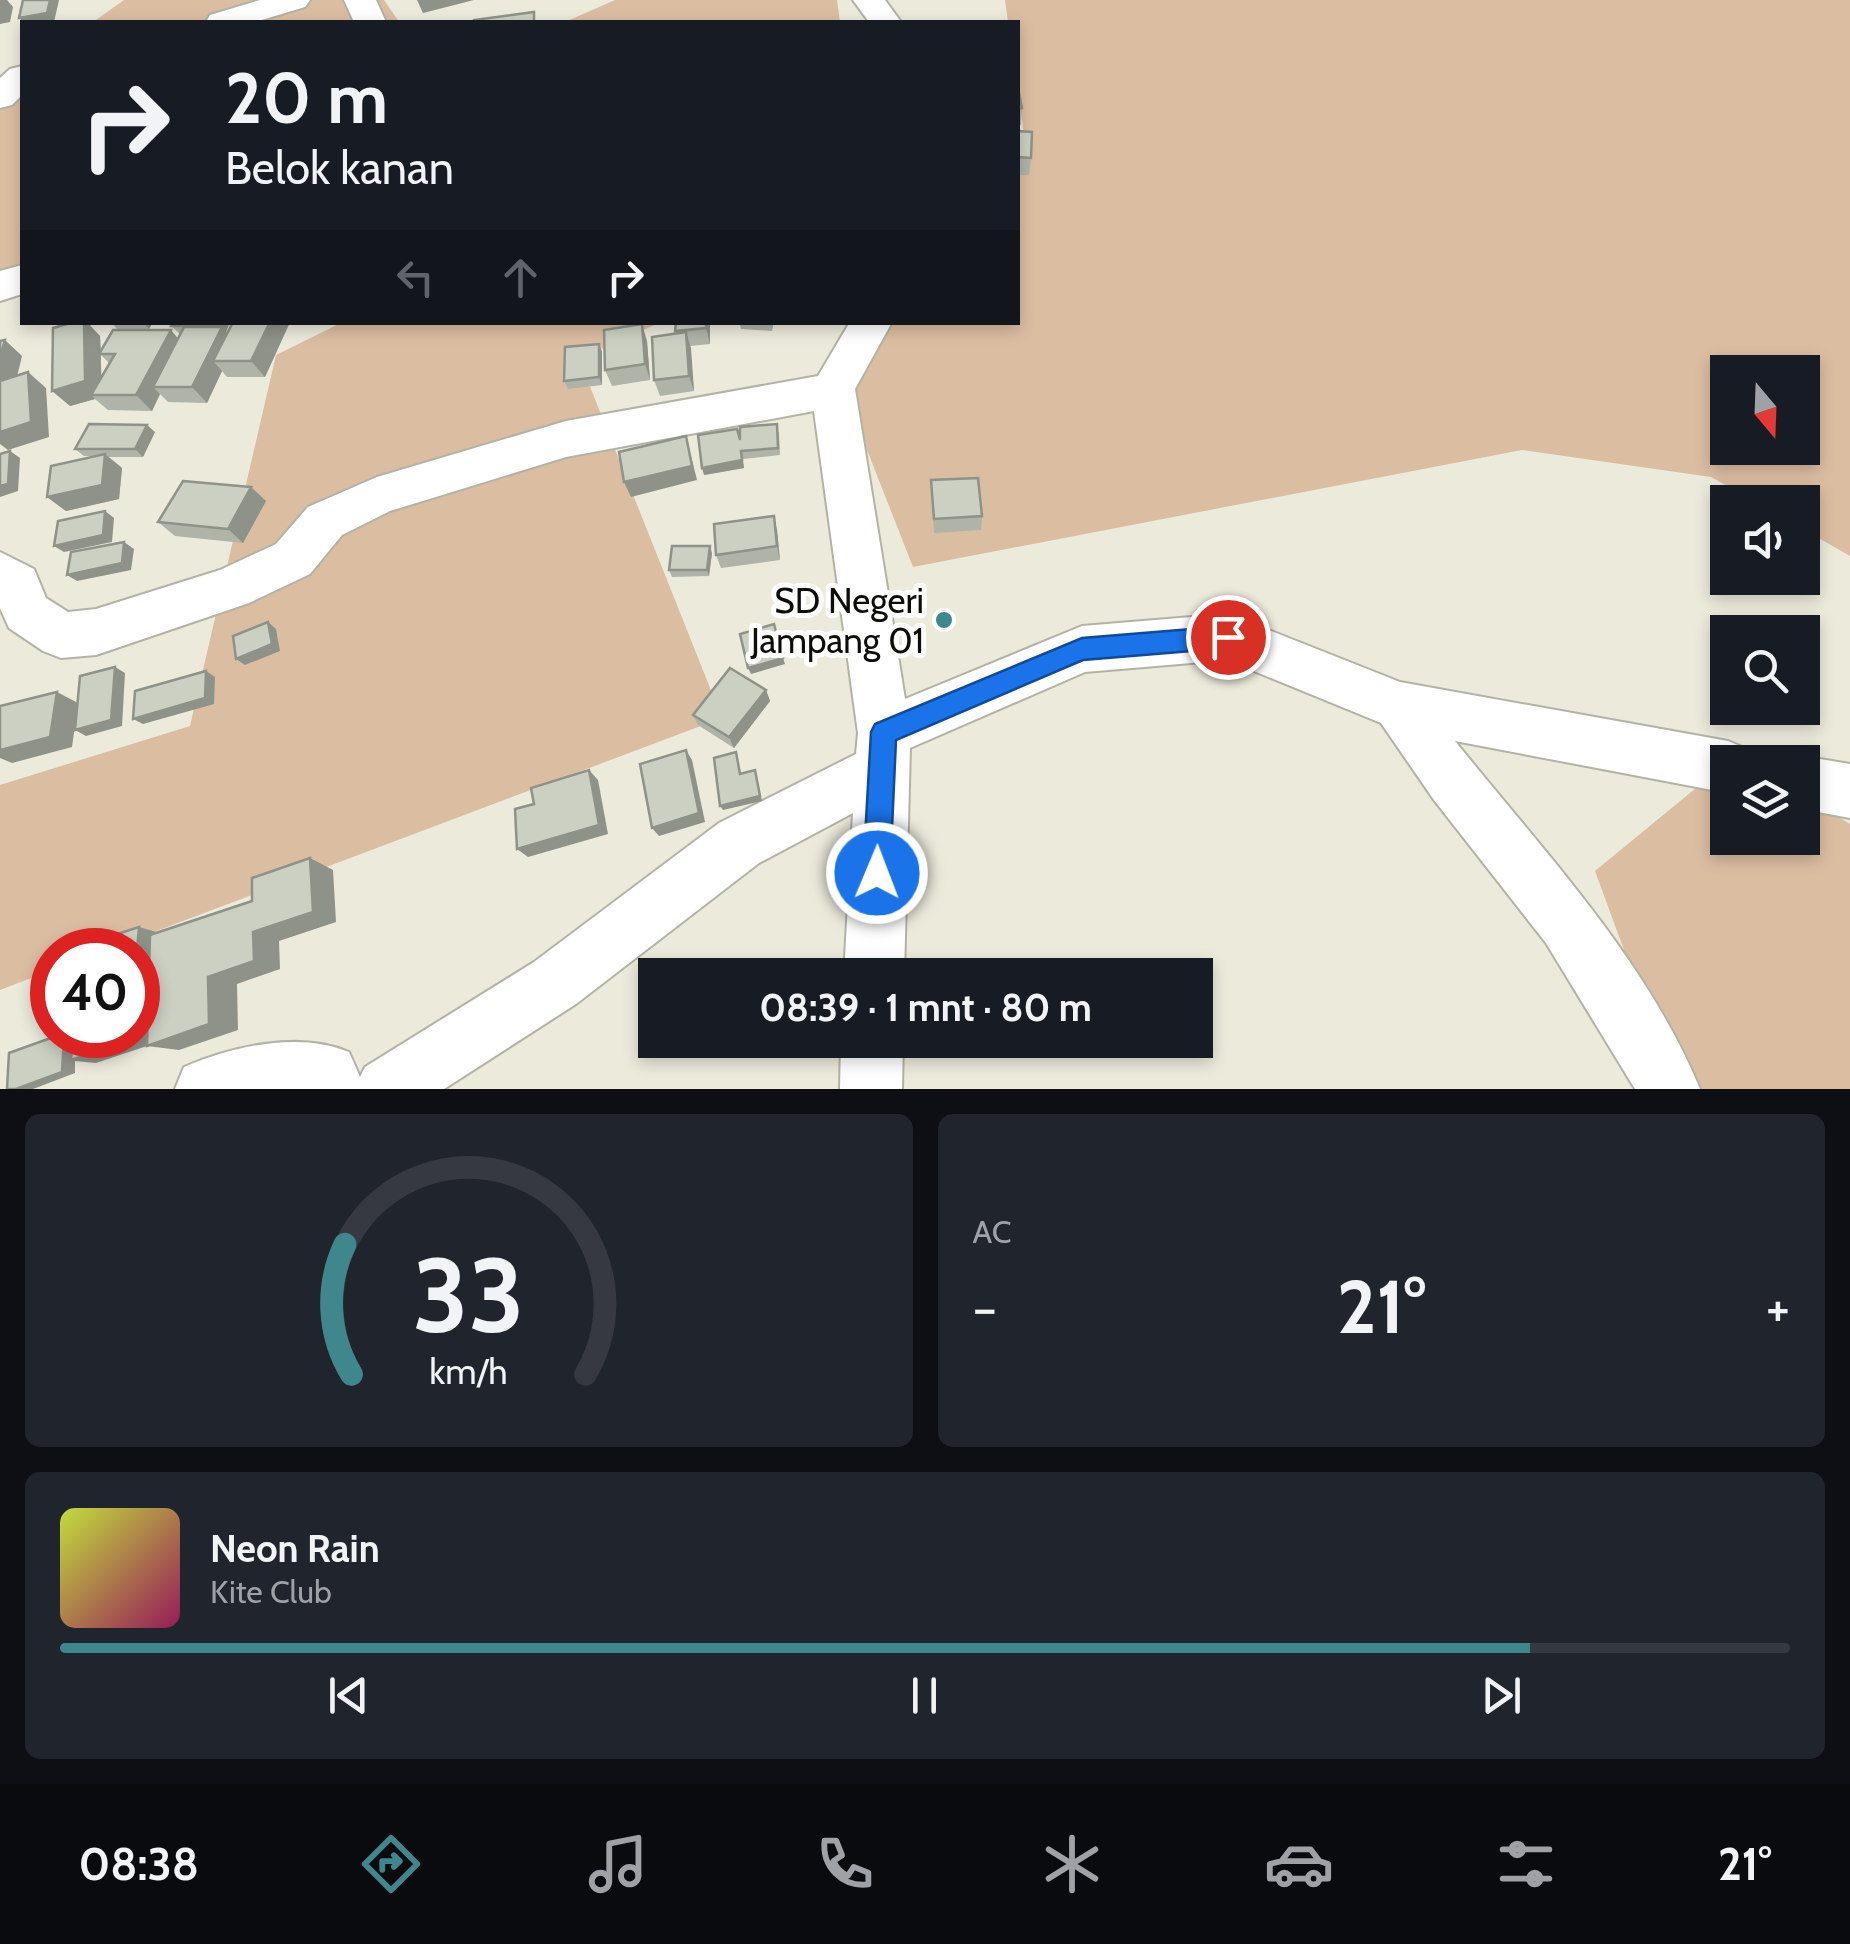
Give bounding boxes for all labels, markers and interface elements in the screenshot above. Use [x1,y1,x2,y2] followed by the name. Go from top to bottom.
[225,55,388,141] text: 20 m
[60,60,190,190] icon: right
[225,141,454,195] text: Belok kanan
[388,250,443,305] icon: left
[493,250,548,305] icon: ahead
[598,250,653,305] icon: right
[1710,355,1820,465] north arrow
[1710,355,1820,855] map controls
[1710,485,1820,595] button: sound
[750,579,924,662] place label: SD Negeri Jampang 01
[1186,595,1271,680] pin
[933,609,955,631] marker: SD Negeri Jampang 01
[1201,610,1256,665] icon: arrive
[1710,615,1820,725] button: search
[1710,745,1820,855] button: layers
[825,821,929,925] position arrow
[30,928,160,1058] speed limit sign: 40
[759,984,1092,1031] text: 08:39 · 1 mnt · 80 m
[973,1212,1012,1251] text: AC
[413,1232,525,1358] text: 33
[1337,1261,1426,1352] text: 21°
[973,1274,997,1341] text: −
[1766,1274,1790,1341] text: +
[430,1350,508,1393] text: km/h
[210,1525,380,1572] text: Neon Rain
[210,1572,332,1611] text: Kite Club
[321,1668,376,1723] icon: previous
[897,1668,952,1723] icon: pause
[1474,1668,1529,1723] icon: next
[356,1829,426,1899] icon: directions
[583,1829,653,1899] icon: music
[810,1829,880,1899] icon: phone
[1037,1829,1107,1899] icon: climate
[1264,1829,1334,1899] icon: car
[1491,1829,1561,1899] icon: filters
[79,1837,199,1891] text: 08:38
[1718,1837,1771,1891] text: 21°

